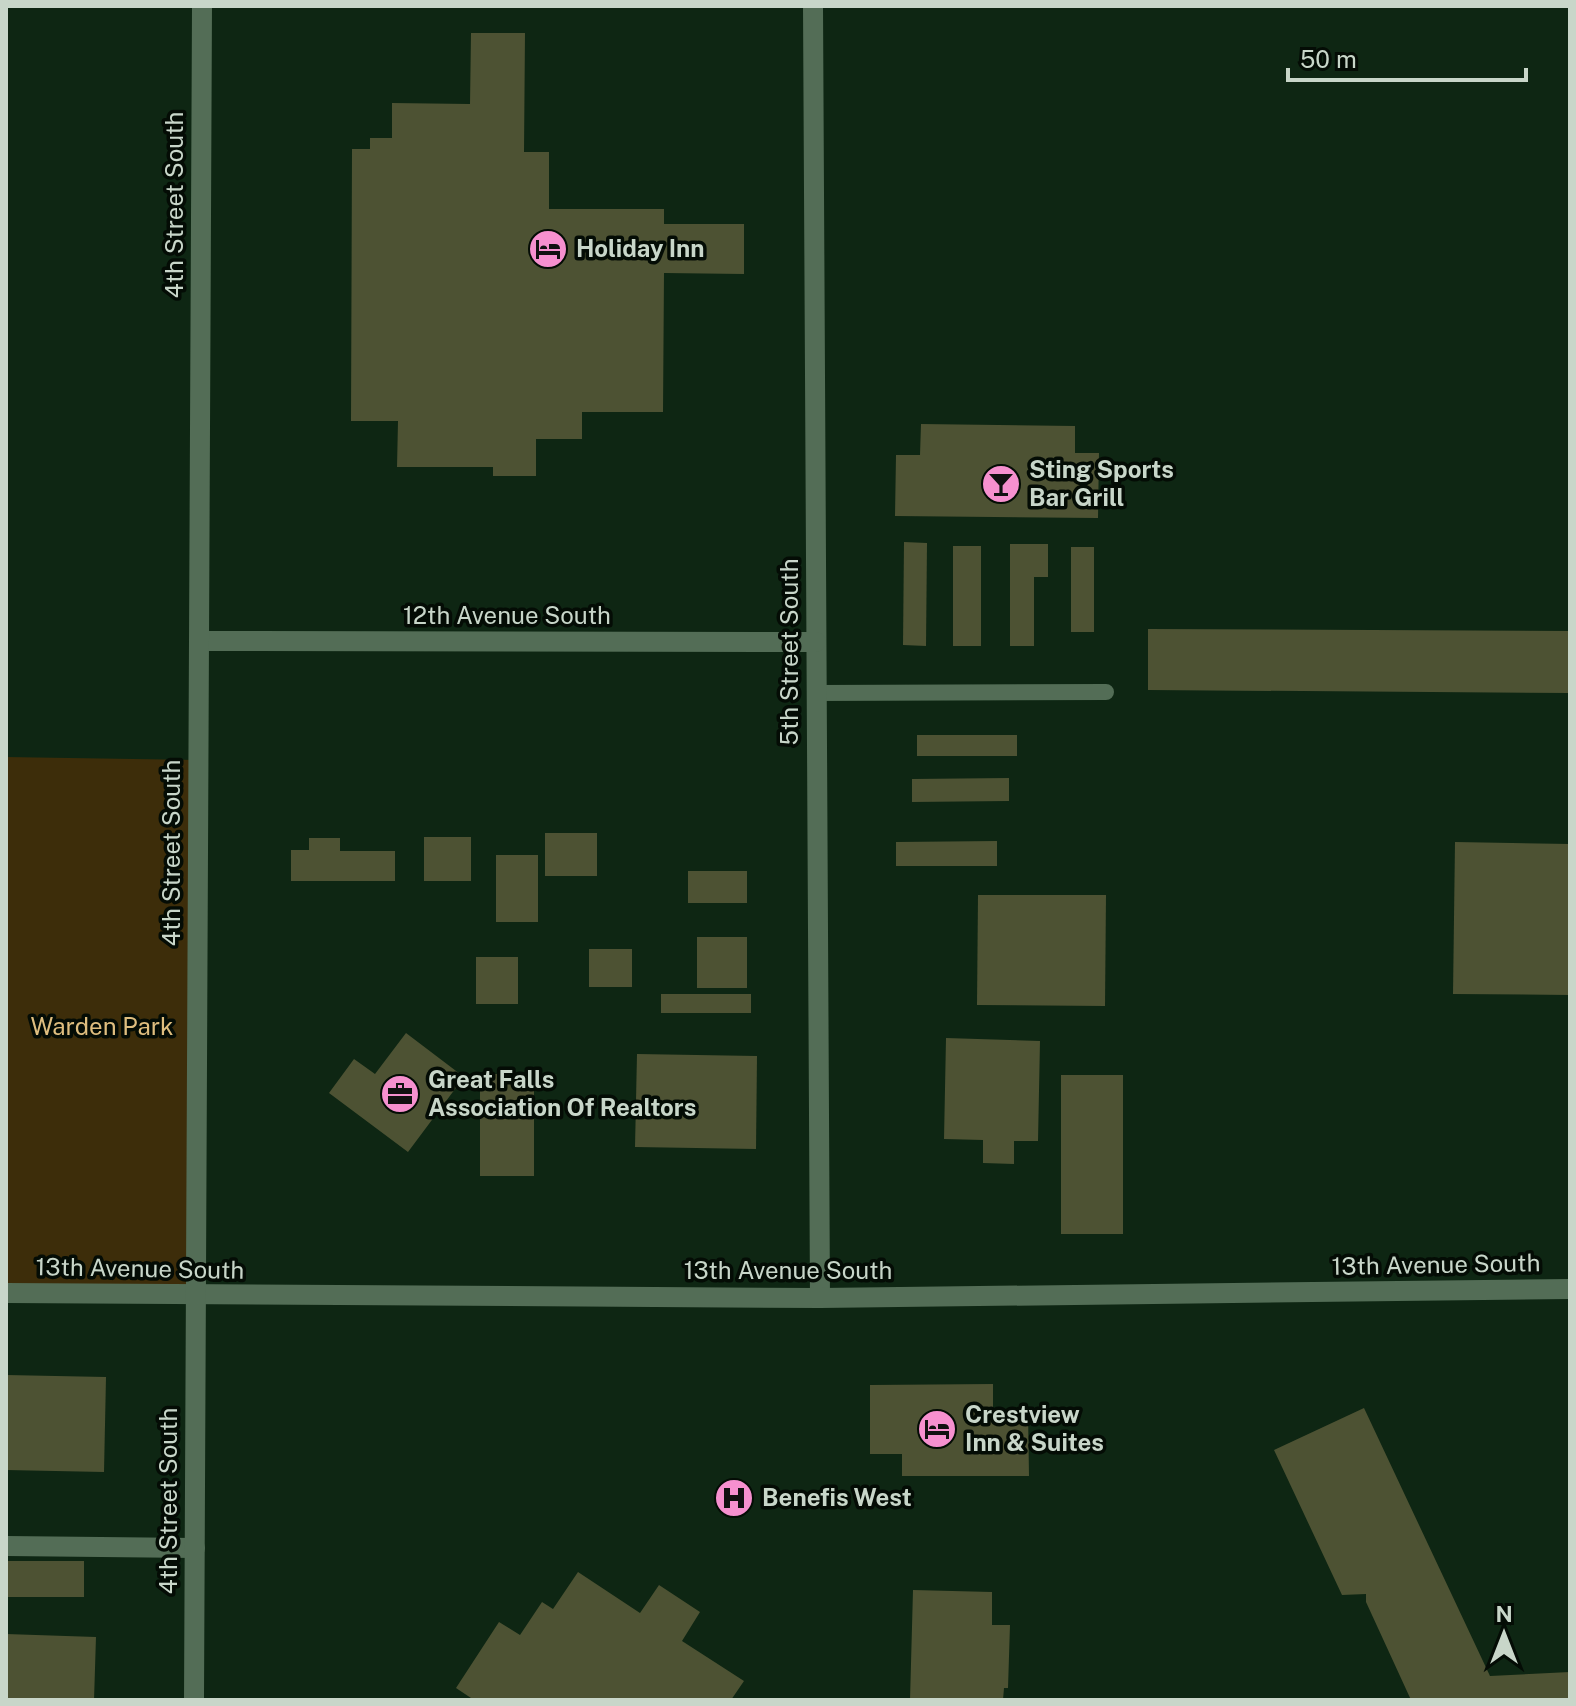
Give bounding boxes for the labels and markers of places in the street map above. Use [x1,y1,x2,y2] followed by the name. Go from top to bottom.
[527,228,569,270] hotel icon: Holiday Inn
[576,234,705,262] place label: Holiday Inn
[1029,455,1174,511] place label: Sting Sports Bar Grill
[980,463,1022,505] bar icon: Sting Sports Bar Grill
[428,1065,696,1121] place label: Great Falls Association Of Realtors
[379,1073,421,1115] office icon: Great Falls Association Of Realtors
[965,1400,1104,1456] place label: Crestview Inn & Suites
[916,1408,958,1450] hotel icon: Crestview Inn & Suites
[713,1477,755,1519] hospital icon: Benefis West
[762,1483,912,1511] place label: Benefis West

